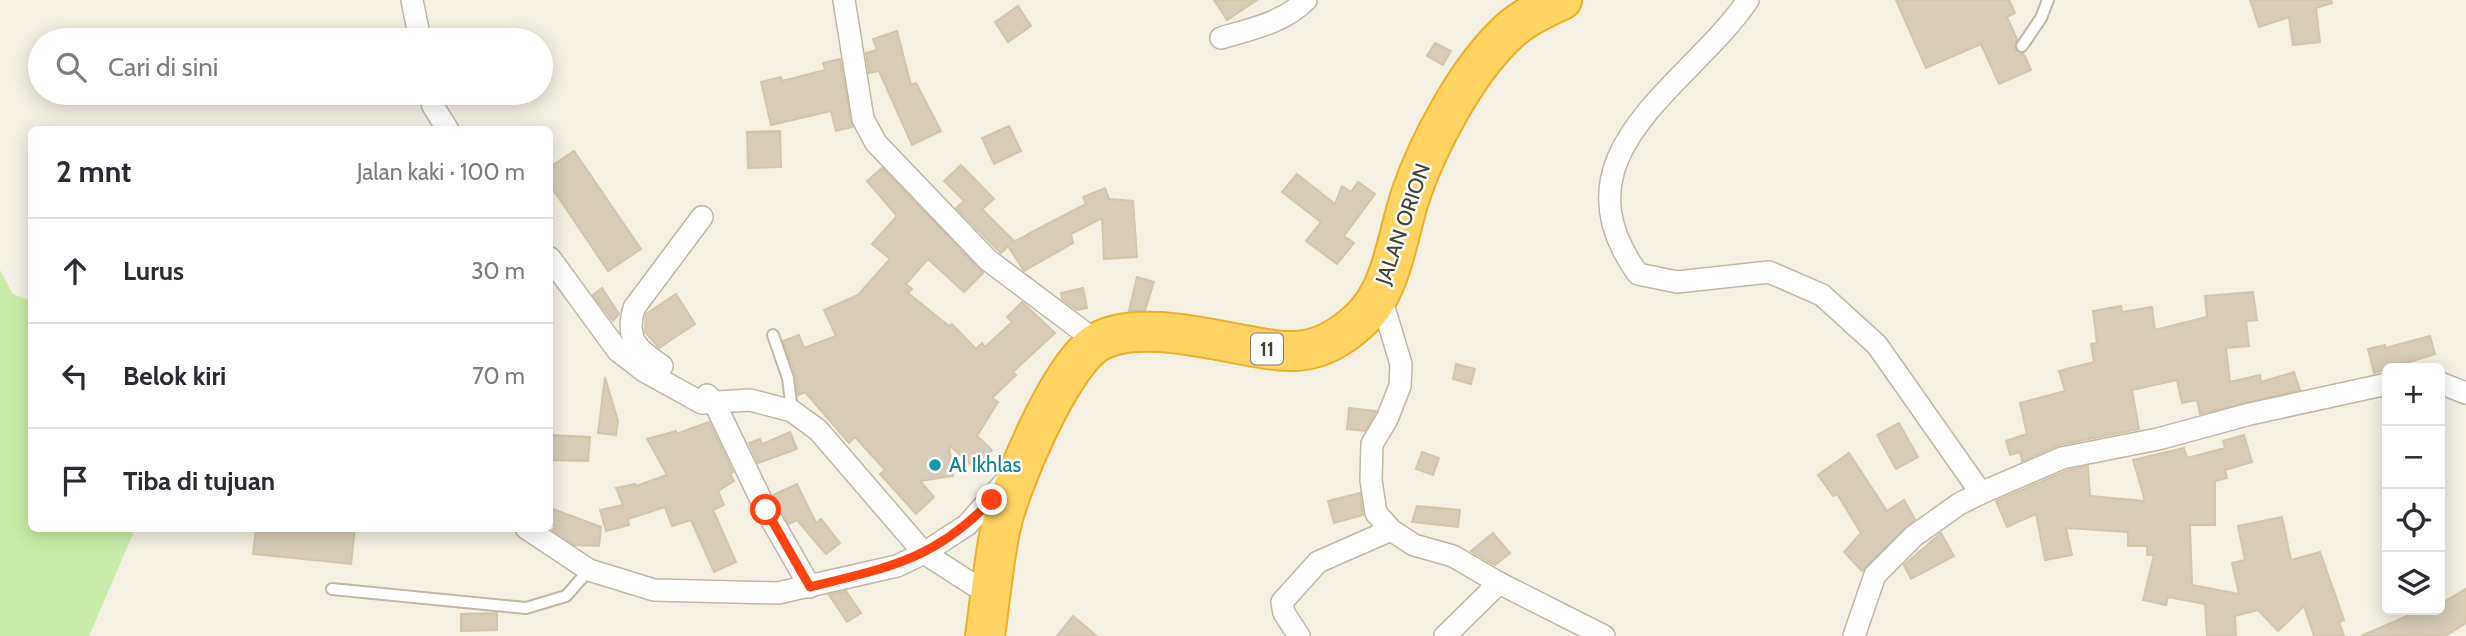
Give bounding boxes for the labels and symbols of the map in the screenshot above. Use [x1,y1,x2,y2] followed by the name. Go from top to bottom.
[1370,160,1435,289] street label: JALAN ORION
[1251,334,1283,364] road number: 11
[949,452,1021,477] place label: Al Ikhlas
[927,457,943,473] marker: Al Ikhlas
[976,484,1007,515] route end
[750,494,781,525] route start

